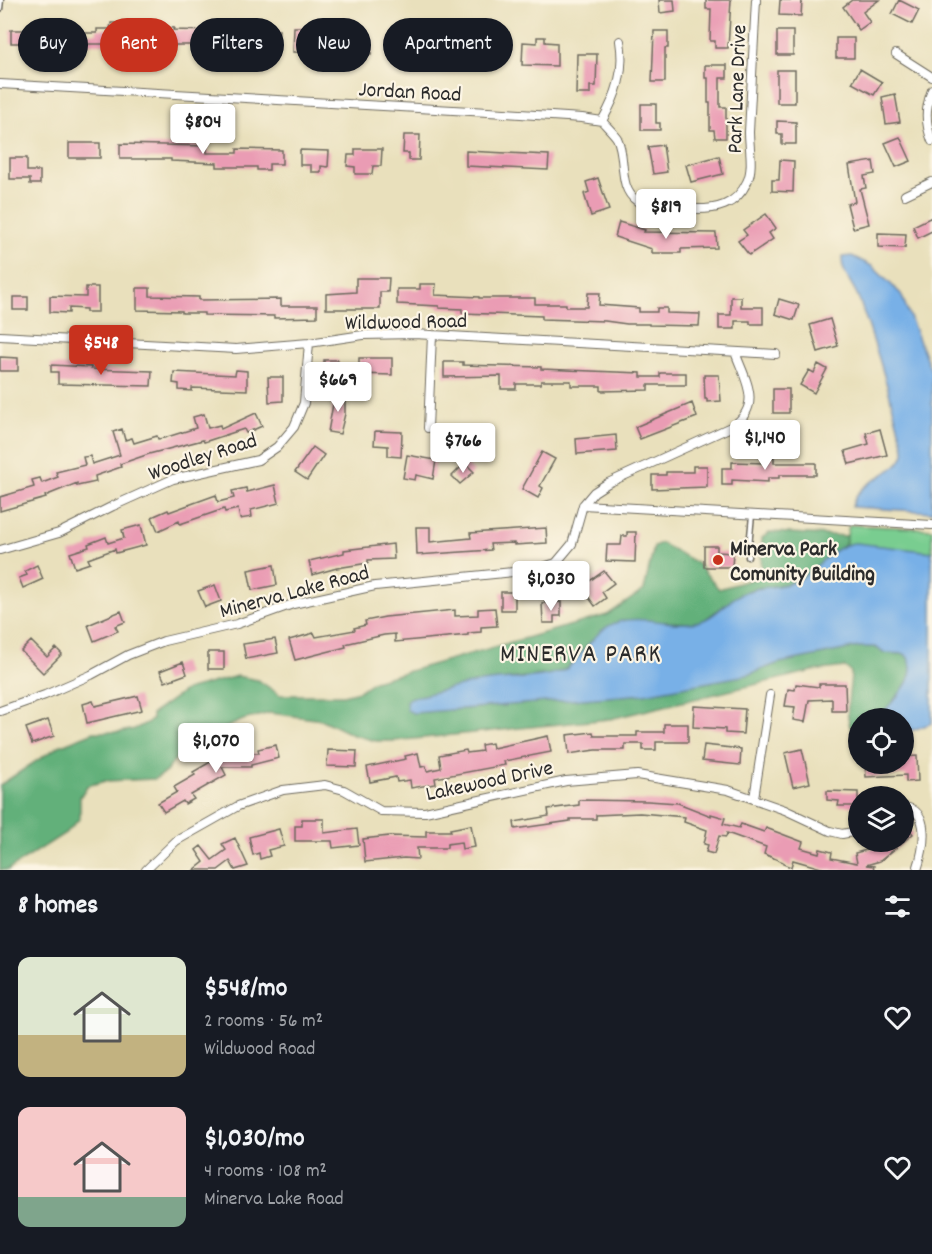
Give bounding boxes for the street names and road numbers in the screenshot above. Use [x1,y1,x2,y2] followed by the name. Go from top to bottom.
[721,24,756,154] street label: Park Lane Drive
[358,75,462,112] street label: Jordan Road
[345,307,468,340] street label: Wildwood Road
[145,426,261,490] street label: Woodley Road
[217,559,373,628] street label: Minerva Lake Road
[423,754,556,811] street label: Lakewood Drive

